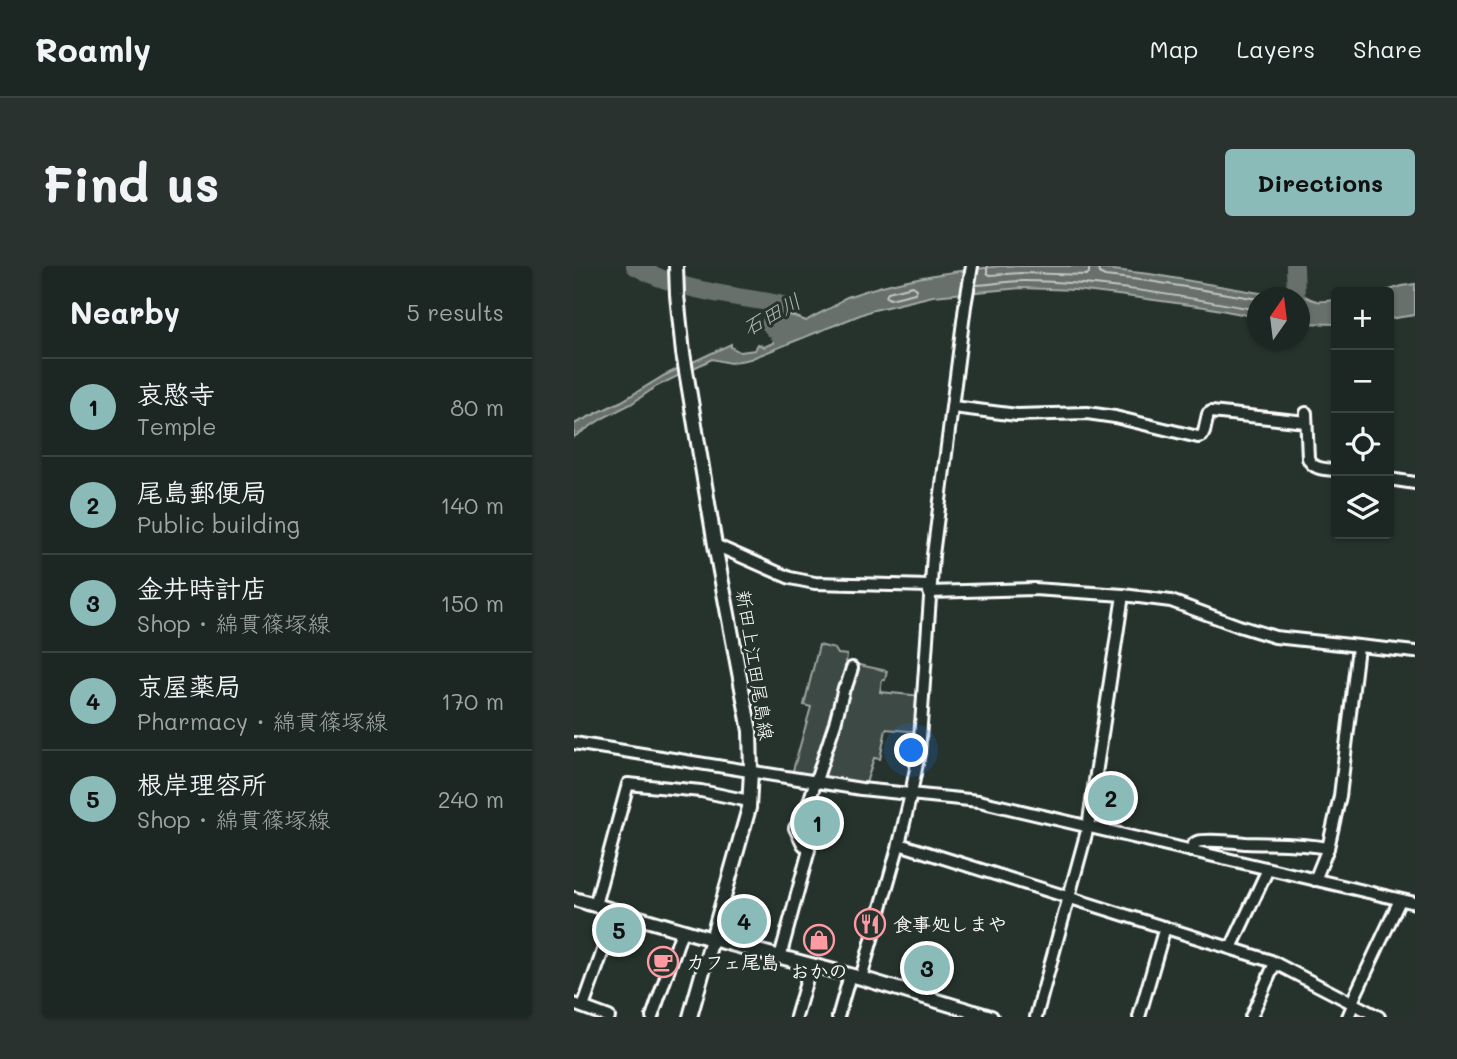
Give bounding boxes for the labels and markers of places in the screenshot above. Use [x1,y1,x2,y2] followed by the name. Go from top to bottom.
[1088,772,1134,824] pin: 2
[794,797,840,849] pin: 1
[721,895,767,947] pin: 4
[596,904,642,956] pin: 5
[853,907,887,941] restaurant icon: 食事処しまや
[893,911,1007,936] place label: 食事処しまや
[802,923,836,957] shop icon: おかの
[904,942,950,994] pin: 3
[646,945,680,979] cafe icon: カフェ尾島
[686,949,779,974] place label: カフェ尾島
[790,958,848,983] place label: おかの

